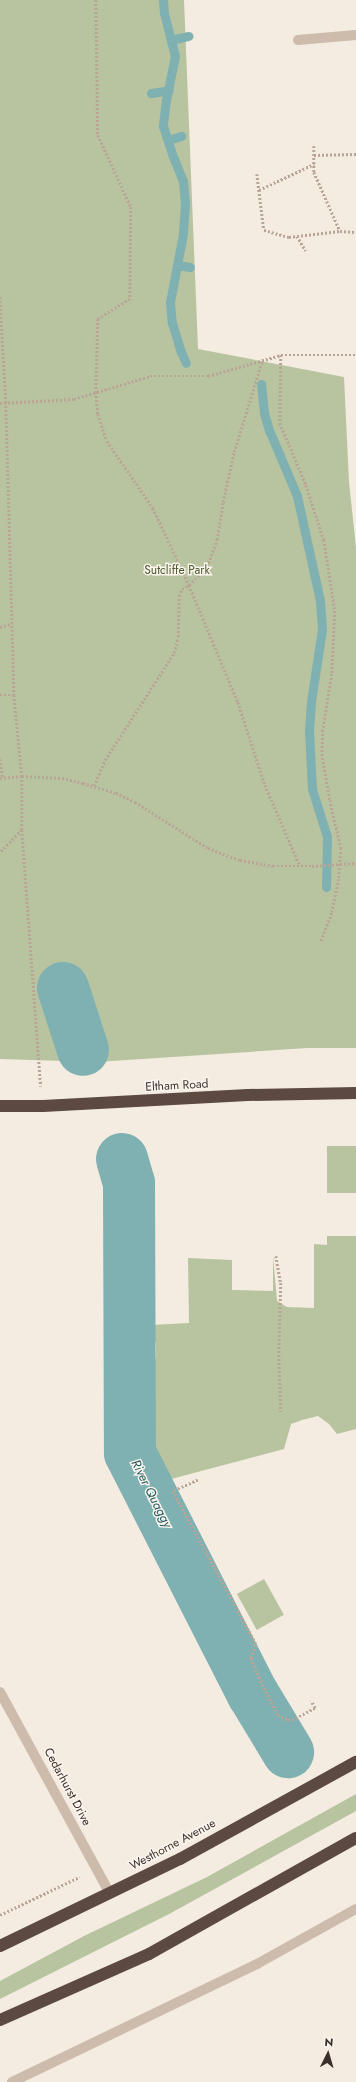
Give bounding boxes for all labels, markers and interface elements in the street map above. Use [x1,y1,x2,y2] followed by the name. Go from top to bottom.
[144,564,210,578] park label: Sutcliffe Park
[145,1077,209,1095] street label: Eltham Road
[127,1457,175,1531] water label: River Quaggy
[40,1746,94,1828] street label: Cedarhurst Drive
[128,1816,218,1874] street label: Westhorne Avenue
[308,2034,348,2074] north arrow
[324,2034,334,2050] text: N

